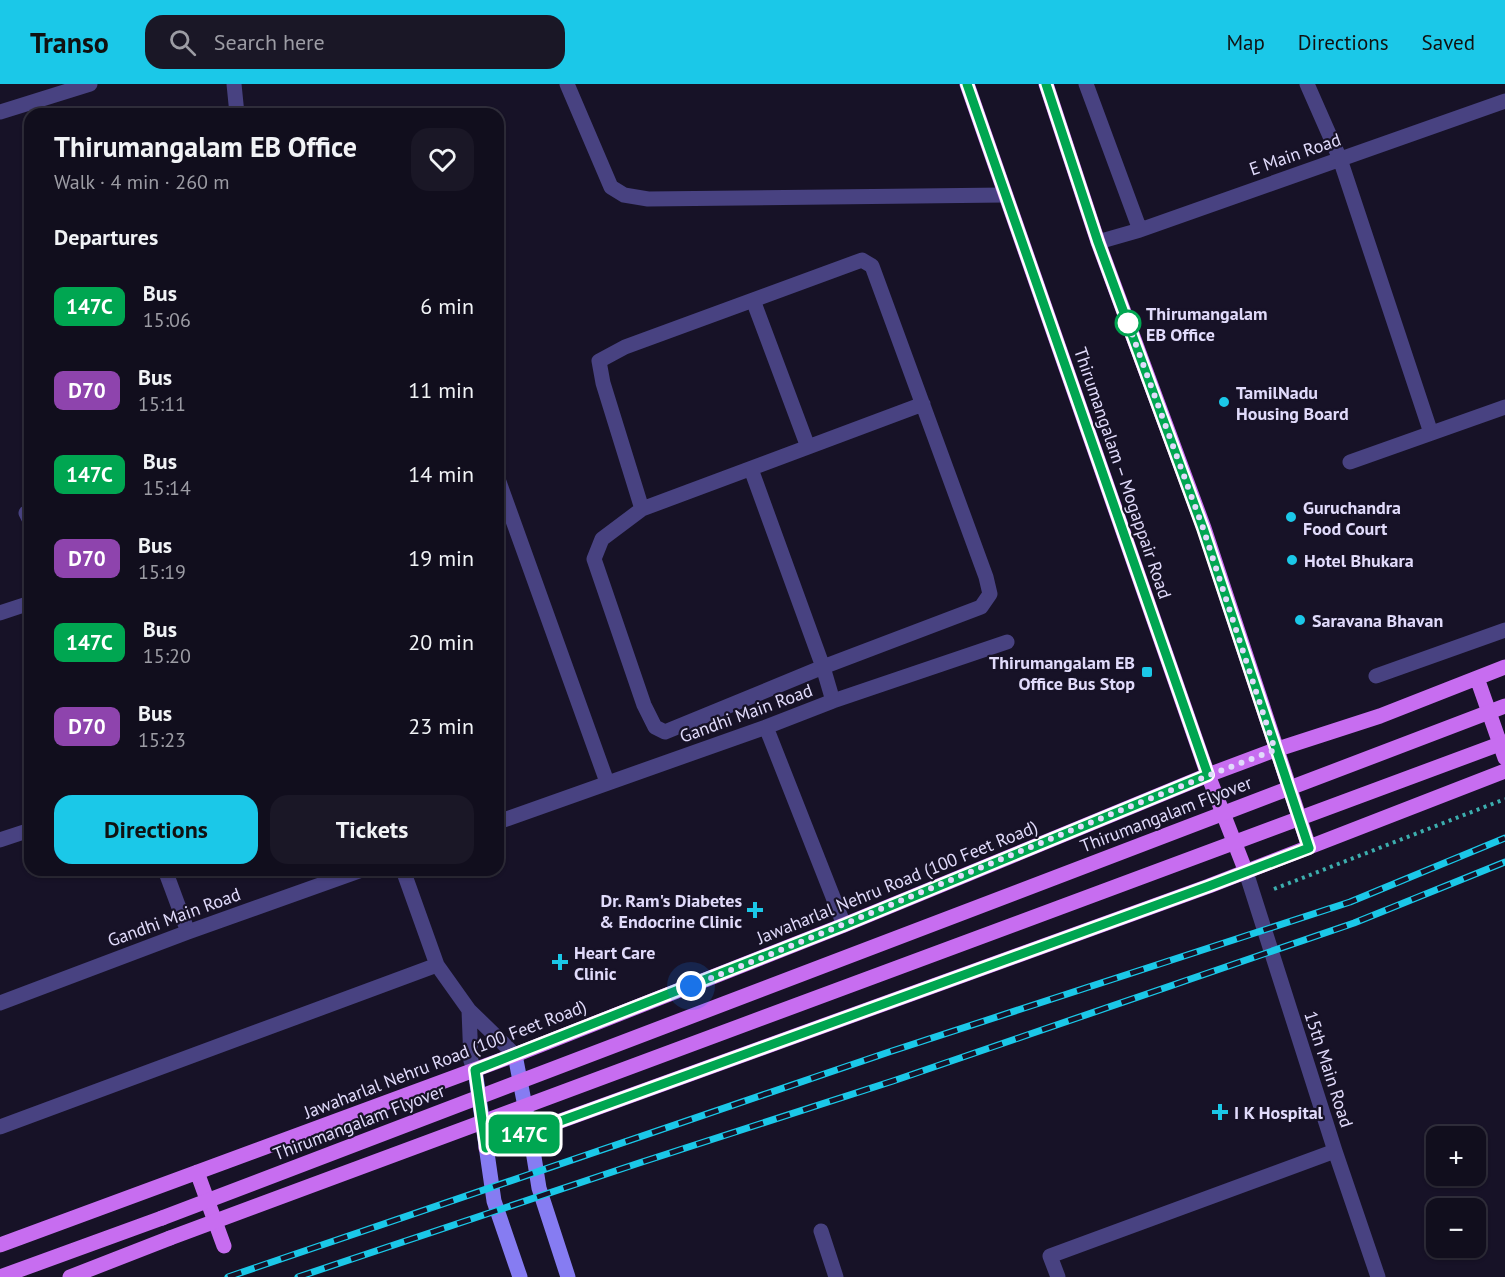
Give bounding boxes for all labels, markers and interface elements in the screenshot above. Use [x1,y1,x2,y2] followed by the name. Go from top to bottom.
[145,15,565,69] search box
[30,24,109,61] text: Transo
[166,26,199,59] icon: search
[214,28,325,56] text: Search here
[1226,29,1265,56] text: Map
[1298,29,1389,56] text: Directions
[1422,29,1475,56] text: Saved
[54,128,357,165] text: Thirumangalam EB Office
[411,128,474,191] button: heart
[1246,128,1344,180] street label: E Main Road
[54,169,230,195] text: Walk · 4 min · 260 m
[54,223,158,251] text: Departures
[143,279,177,307] text: Bus
[420,292,474,320] text: 6 min
[66,293,113,320] text: 147C
[1146,302,1267,346] place label: Thirumangalam EB Office
[143,307,191,333] text: 15:06
[1115,310,1141,336] marker: Thirumangalam EB Office
[1069,344,1177,602] street label: Thirumangalam – Mogappair Road
[138,363,172,391] text: Bus
[408,376,474,404] text: 11 min
[68,377,106,404] text: D70
[1236,381,1349,425] place label: TamilNadu Housing Board
[138,391,186,417] text: 15:11
[1217,395,1231,409] marker: TamilNadu Housing Board
[143,447,177,475] text: Bus
[408,460,474,488] text: 14 min
[66,461,113,488] text: 147C
[143,475,191,501] text: 15:14
[1303,496,1401,540] place label: Guruchandra Food Court
[1284,510,1298,524] marker: Guruchandra Food Court
[138,531,172,559] text: Bus
[408,544,474,572] text: 19 min
[68,545,106,572] text: D70
[1304,549,1414,572] place label: Hotel Bhukara
[1285,553,1299,567] marker: Hotel Bhukara
[138,559,186,585] text: 15:19
[1312,609,1443,632] place label: Saravana Bhavan
[1293,613,1307,627] marker: Saravana Bhavan
[143,615,177,643] text: Bus
[408,628,474,656] text: 20 min
[66,629,113,656] text: 147C
[143,643,191,669] text: 15:20
[989,651,1135,695] place label: Thirumangalam EB Office Bus Stop
[1140,665,1154,679] marker: Thirumangalam EB Office Bus Stop
[676,678,816,748] street label: Gandhi Main Road
[138,699,172,727] text: Bus
[408,712,474,740] text: 23 min
[68,713,106,740] text: D70
[138,727,186,753] text: 15:23
[1077,771,1255,857] street label: Thirumangalam Flyover
[54,795,258,864] button: Directions
[270,795,474,864] button: Tickets
[752,815,1041,949] street label: Jawaharlal Nehru Road (100 Feet Road)
[104,882,244,952] street label: Gandhi Main Road
[599,889,742,933] place label: Dr. Ram's Diabetes & Endocrine Clinic
[746,901,764,919] marker: Dr. Ram's Diabetes & Endocrine Clinic
[574,941,656,985] place label: Heart Care Clinic
[551,953,569,971] marker: Heart Care Clinic
[676,971,706,1001] your location
[300,994,590,1124] street label: Jawaharlal Nehru Road (100 Feet Road)
[1299,1008,1359,1130] street label: 15th Main Road
[270,1079,448,1165] street label: Thirumangalam Flyover
[1234,1101,1324,1124] place label: I K Hospital
[1211,1103,1229,1121] marker: I K Hospital
[482,1114,566,1154] line badge: 147C
[501,1121,547,1148] text: 147C
[1426,1126,1486,1258] map controls
[1426,1126,1486,1186] button: +
[1426,1198,1486,1258] button: −

